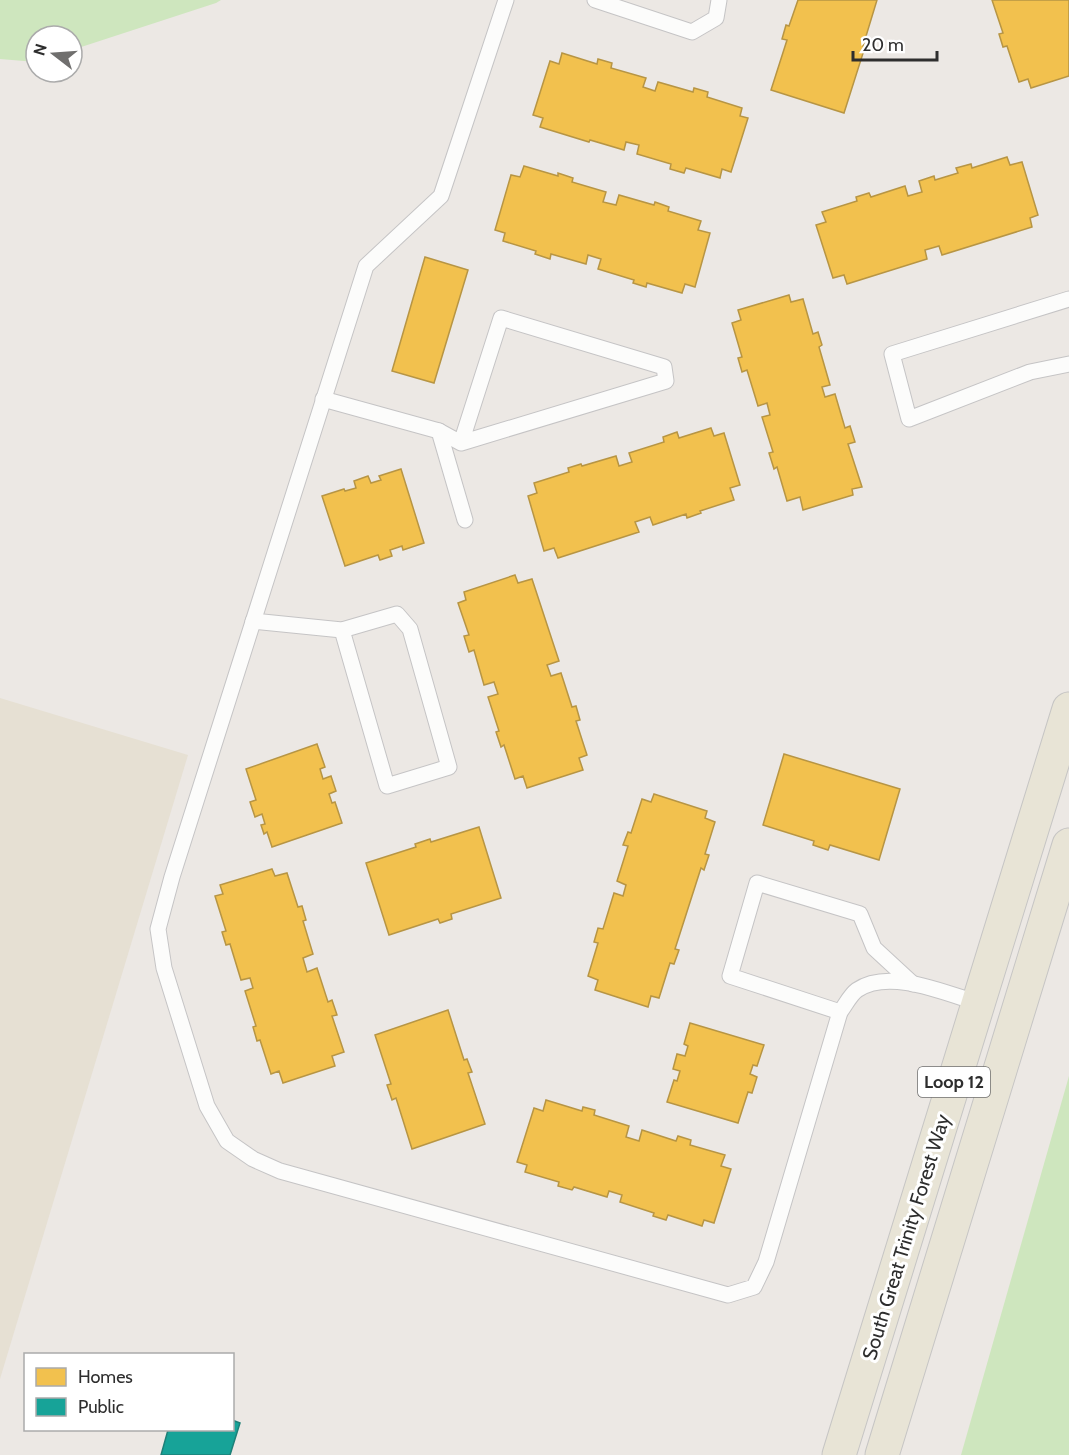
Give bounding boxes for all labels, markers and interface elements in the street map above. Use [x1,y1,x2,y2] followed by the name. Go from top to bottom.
[24,24,84,84] north arrow
[853,24,937,62] scale bar
[862,34,904,56] text: 20 m
[29,42,51,58] text: N
[918,1067,990,1097] road number: Loop 12
[857,1111,955,1363] street label: South Great Trinity Forest Way
[24,1353,234,1431] legend
[78,1366,133,1388] text: Homes
[78,1396,124,1418] text: Public

